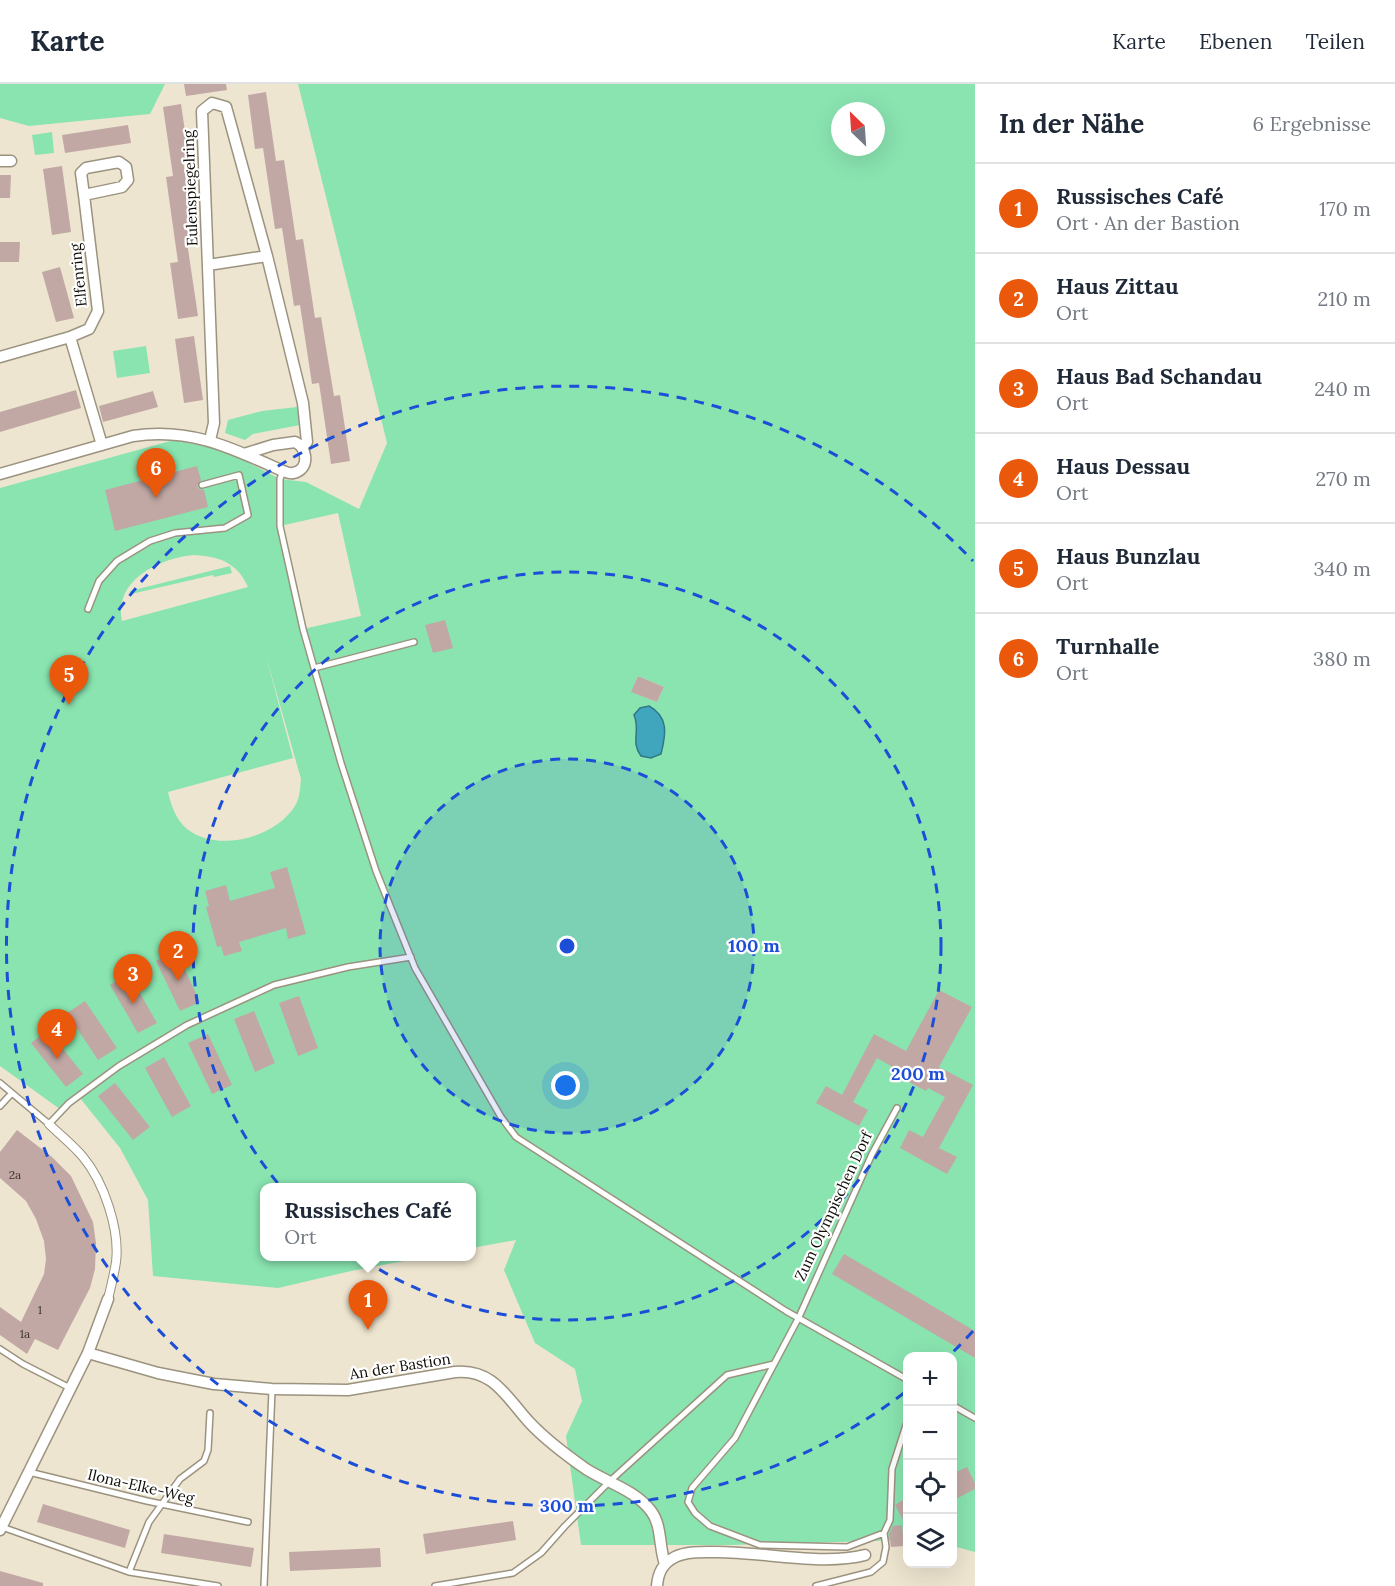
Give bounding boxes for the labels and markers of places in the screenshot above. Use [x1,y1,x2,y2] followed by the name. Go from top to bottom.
[136,448,176,498] pin: 6
[50,656,88,705] pin: 5
[158,932,198,981] pin: 2
[557,936,577,956] centre of rings
[114,954,152,1004] pin: 3
[38,1010,76,1059] pin: 4
[348,1280,388,1330] pin: 1

